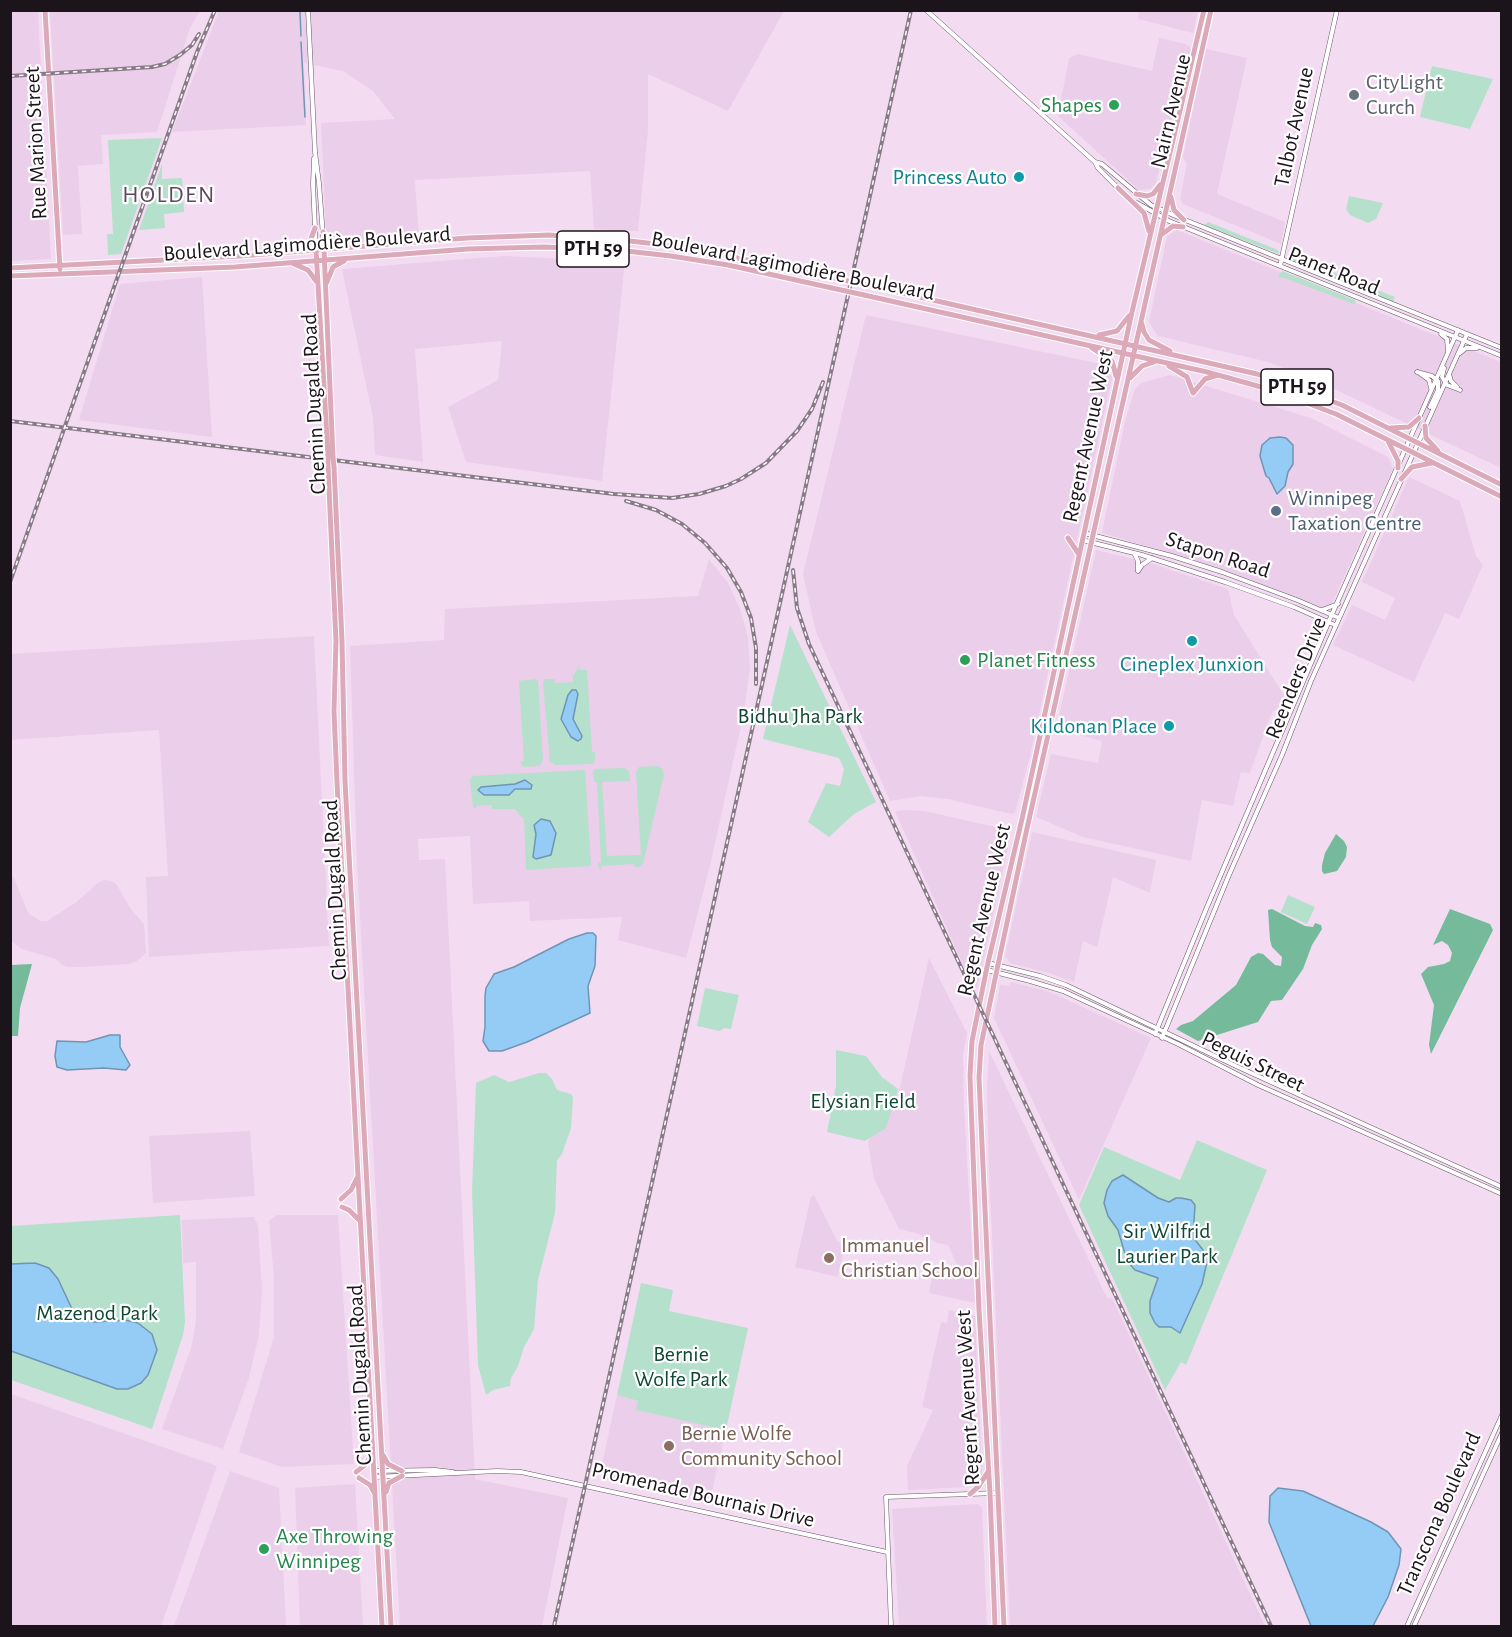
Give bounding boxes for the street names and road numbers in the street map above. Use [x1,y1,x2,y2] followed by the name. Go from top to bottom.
[1145,51,1197,171] street label: Nairn Avenue
[1268,65,1320,189] street label: Talbot Avenue
[19,66,53,220] street label: Rue Marion Street
[162,221,452,267] street label: Boulevard Lagimodière Boulevard
[649,226,937,306] street label: Boulevard Lagimodière Boulevard
[557,231,629,267] road number: PTH 59
[1284,241,1384,301] street label: Panet Road
[296,313,332,495] street label: Chemin Dugald Road
[1057,347,1119,525] street label: Regent Avenue West
[1261,369,1333,405] road number: PTH 59
[1163,526,1273,584] street label: Stapon Road
[1260,613,1332,743] street label: Reenders Drive
[317,799,353,981] street label: Chemin Dugald Road
[951,821,1017,999] street label: Regent Avenue West
[1197,1026,1309,1098] street label: Peguis Street
[342,1284,378,1466] street label: Chemin Dugald Road
[950,1309,986,1487] street label: Regent Avenue West
[1391,1428,1487,1600] street label: Transcona Boulevard
[589,1456,817,1534] street label: Promenade Bournais Drive

